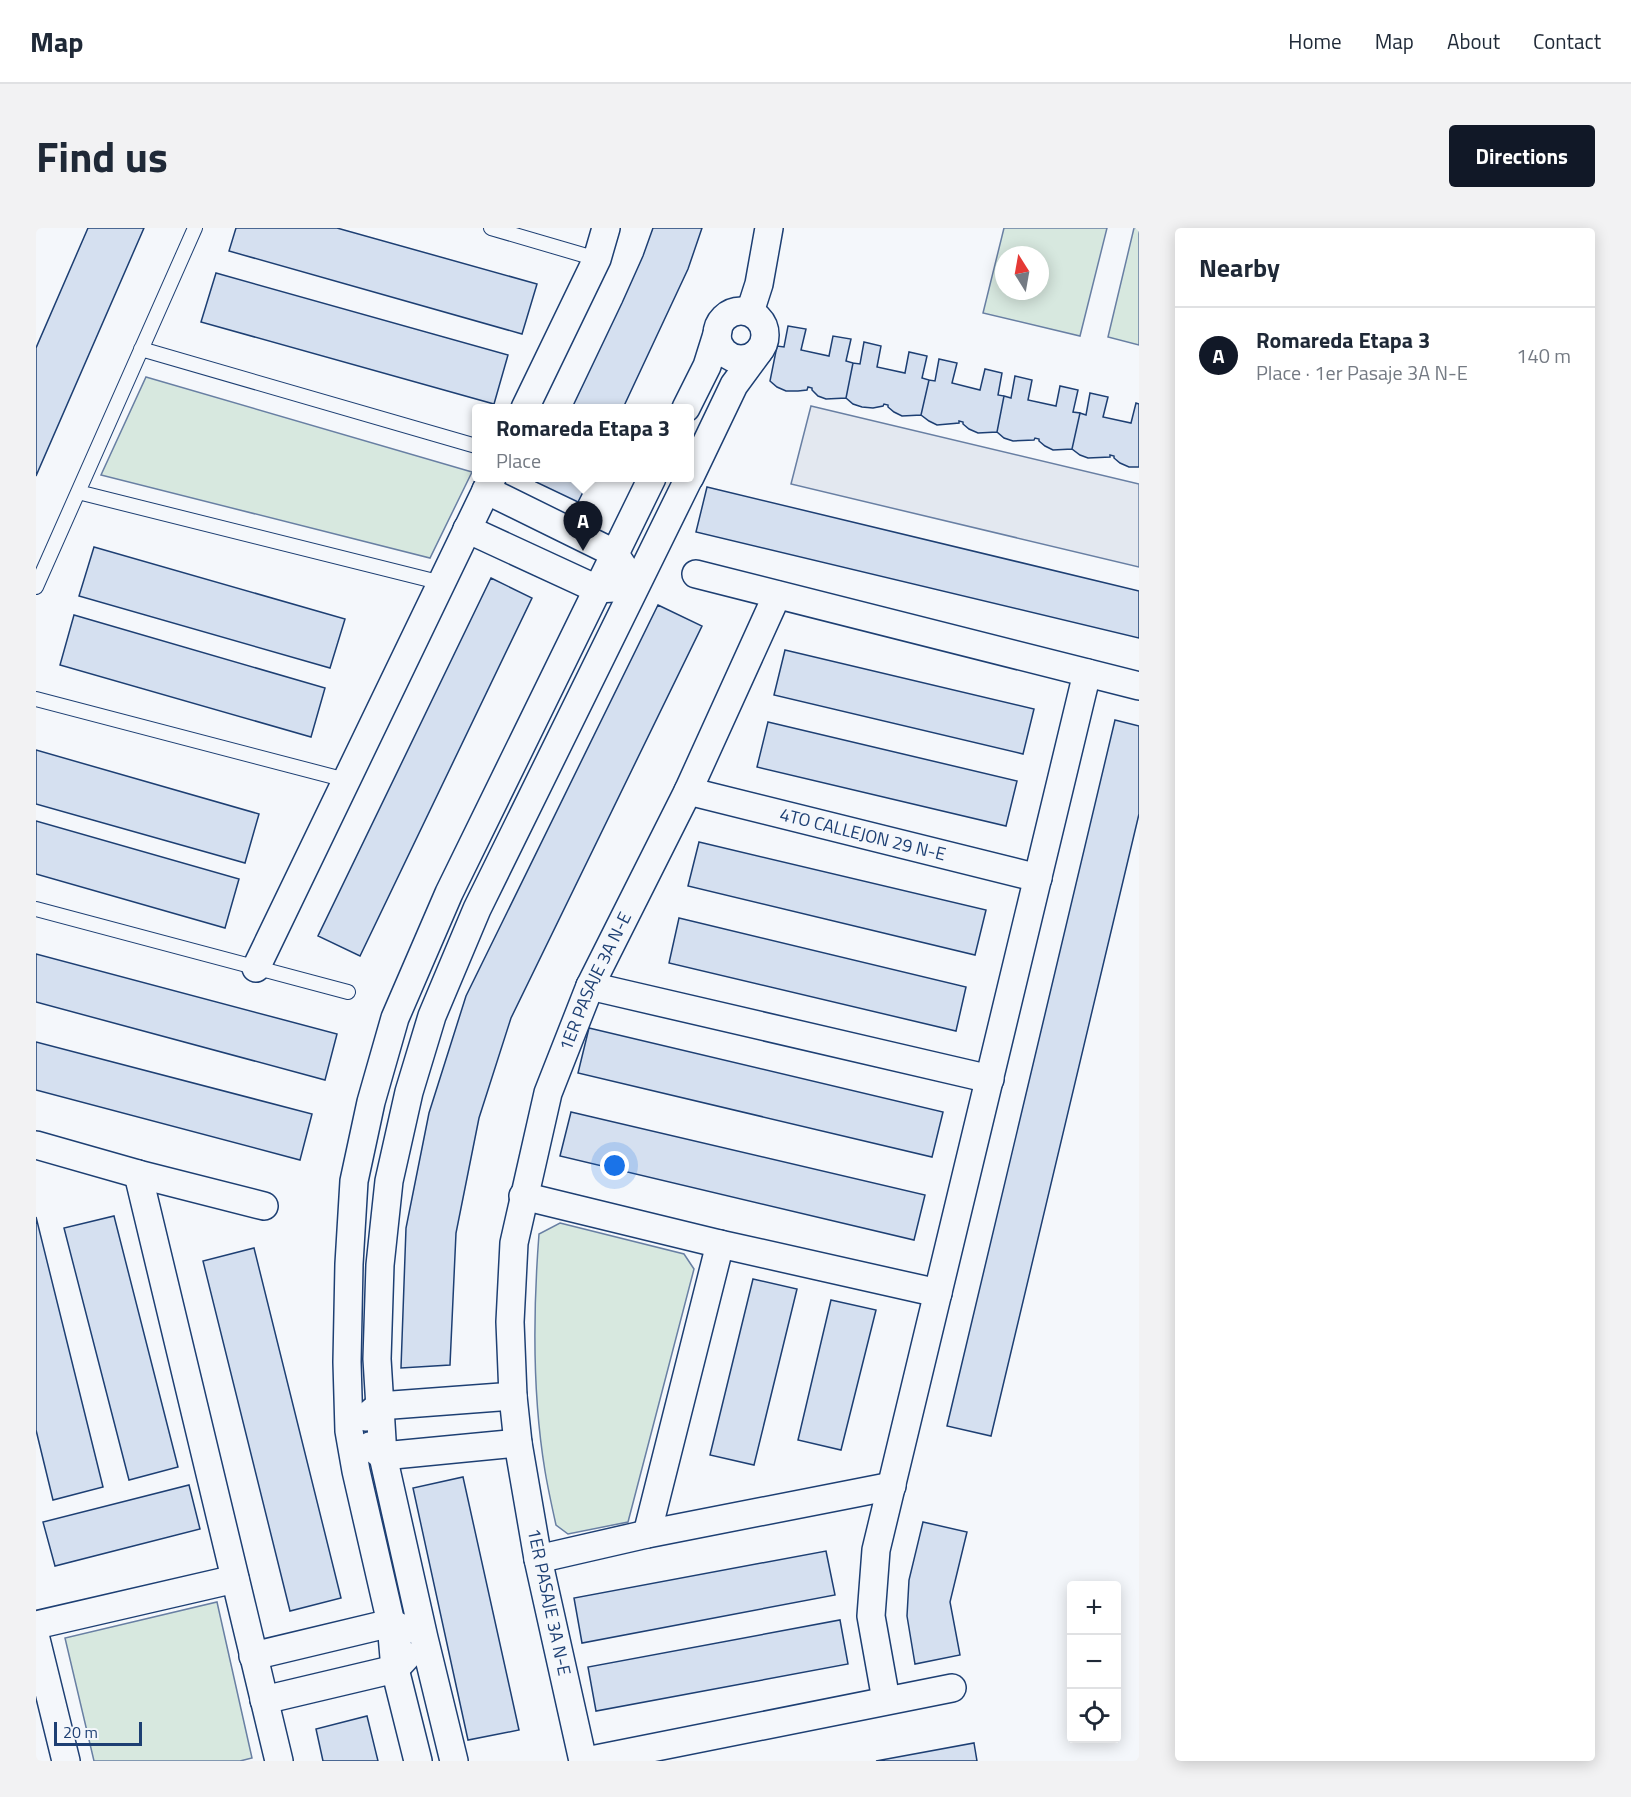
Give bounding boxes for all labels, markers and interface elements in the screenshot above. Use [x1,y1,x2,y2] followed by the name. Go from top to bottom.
[30,20,84,63] text: Map
[1288,25,1342,57] text: Home
[1375,25,1414,57] text: Map
[1447,25,1500,57] text: About
[1533,25,1601,57] text: Contact
[36,124,168,188] text: Find us
[1449,125,1595,187] button: Directions
[995,246,1049,300] north arrow
[1199,248,1280,287] text: Nearby
[1256,323,1430,357] text: Romareda Etapa 3
[1212,340,1225,371] text: A
[1516,340,1571,371] text: 140 m
[1256,357,1468,388] text: Place · 1er Pasaje 3A N-E
[472,404,694,482] popup
[496,411,670,445] text: Romareda Etapa 3
[496,445,541,476] text: Place
[564,502,602,551] pin: A
[777,800,949,868] street label: 4TO CALLEJON 29 N-E
[552,907,638,1055] street label: 1ER PASAJE 3A N-E
[600,1151,629,1180] your location
[521,1526,578,1678] street label: 1ER PASAJE 3A N-E
[1067,1581,1121,1743] map controls
[1067,1581,1121,1635] button: +
[1067,1635,1121,1689] button: −
[1067,1689,1121,1743] button: locate
[54,1719,142,1746] scale bar
[63,1720,98,1744] text: 20 m

